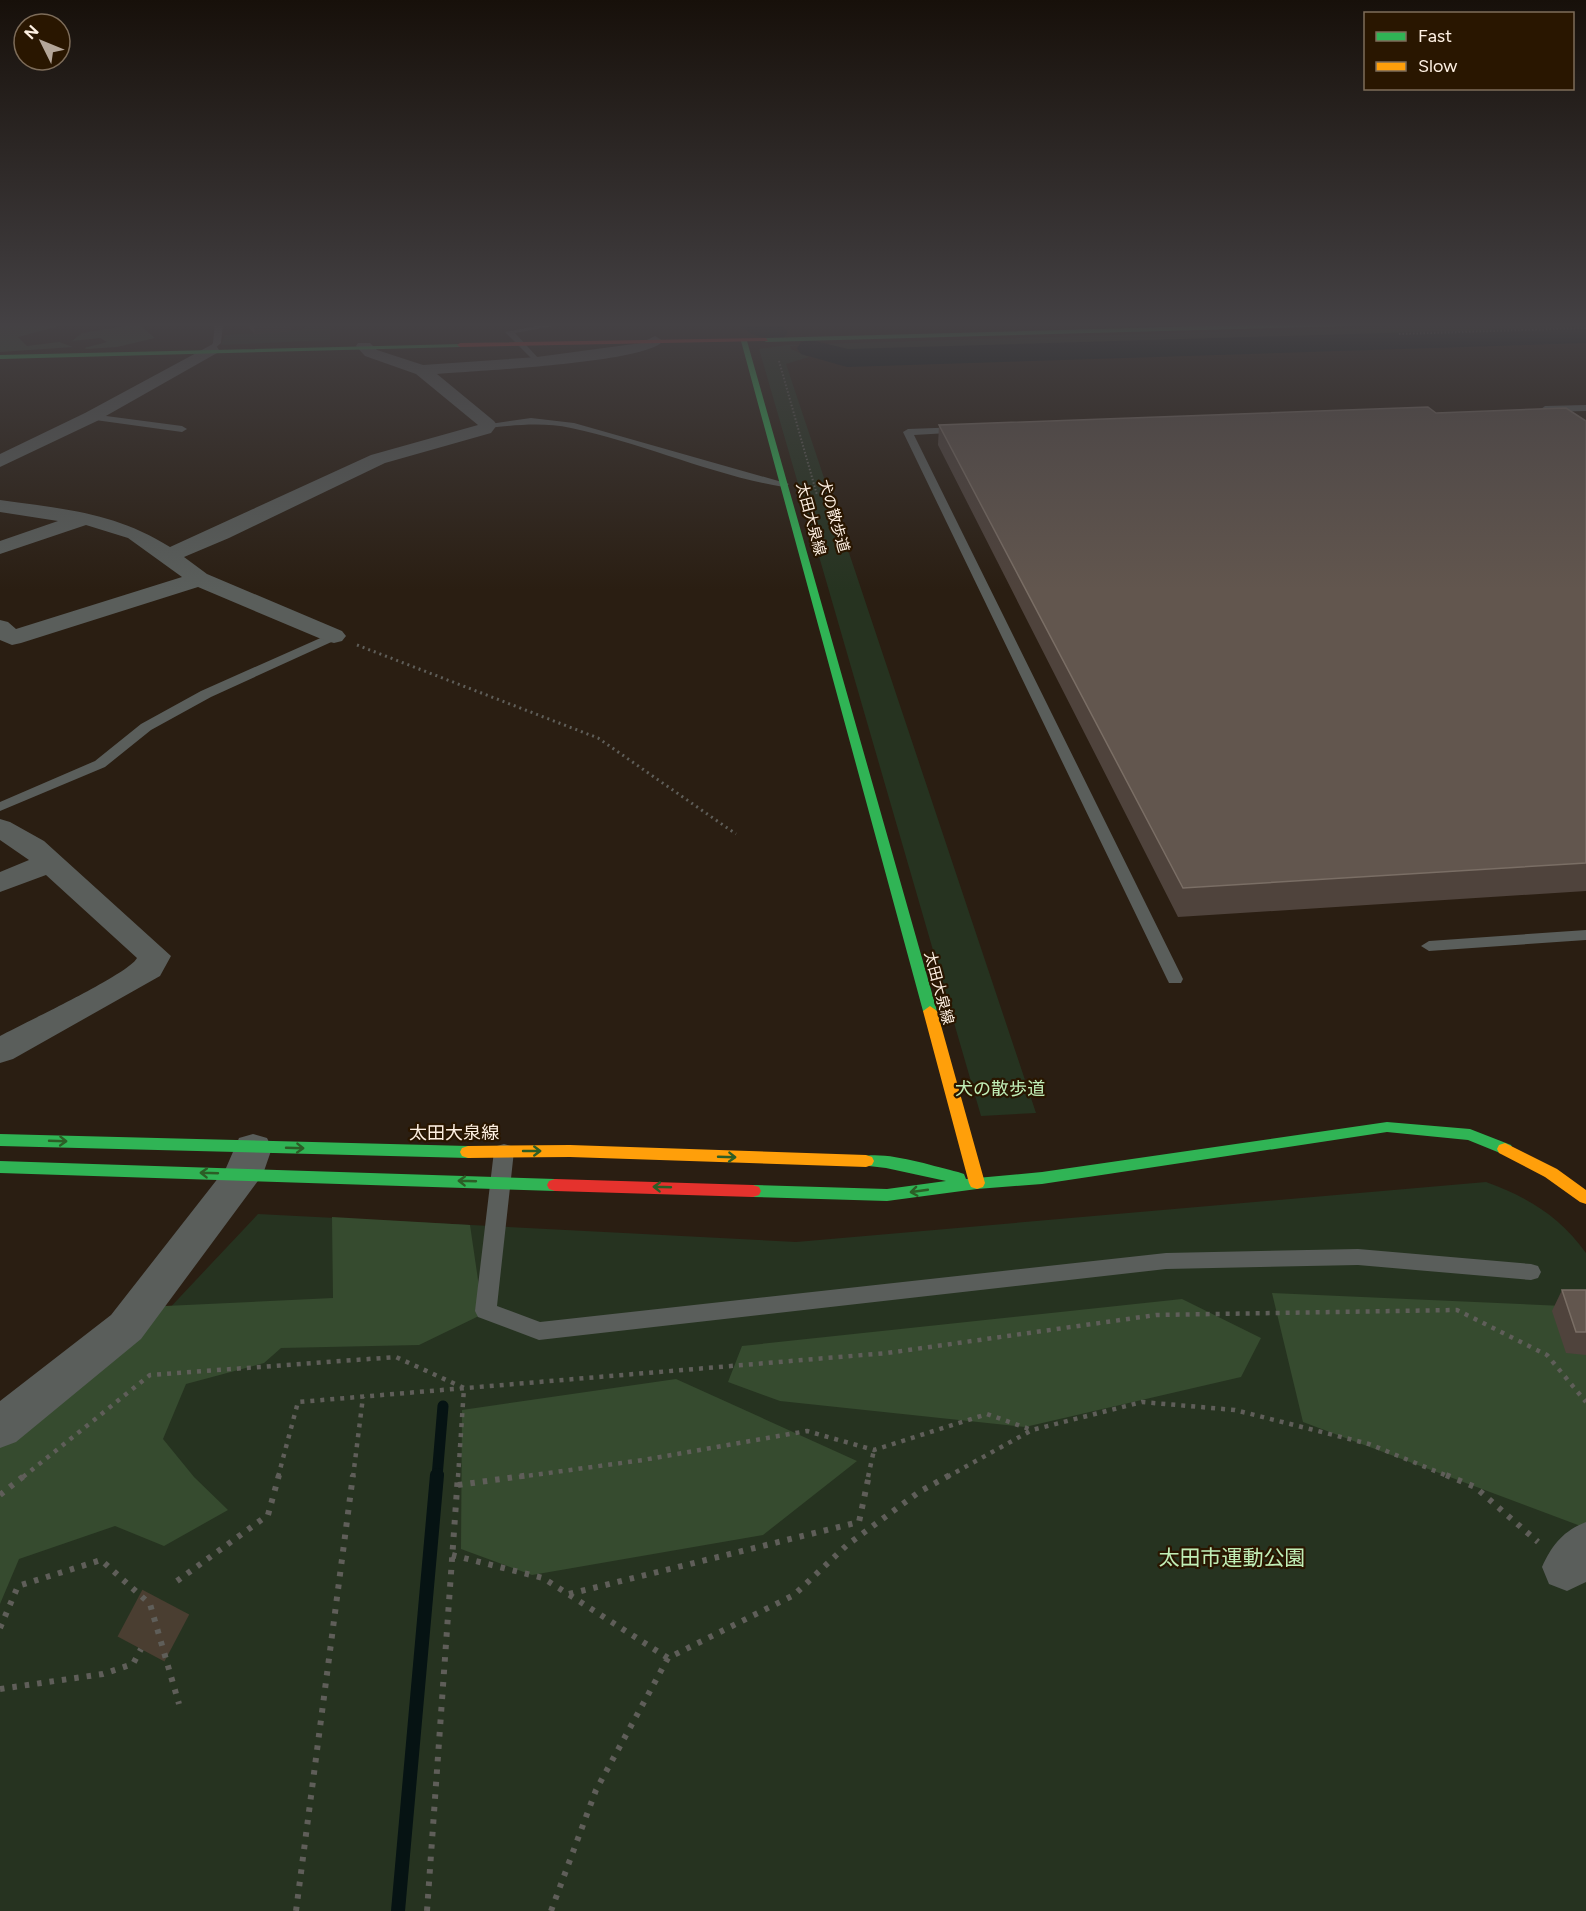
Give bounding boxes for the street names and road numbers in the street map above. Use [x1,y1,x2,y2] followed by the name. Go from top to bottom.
[815,477,853,555] street label: 犬の散歩道
[793,480,829,558] street label: 太田大泉線
[921,949,957,1027] street label: 太田大泉線
[409,1122,499,1144] street label: 太田大泉線

